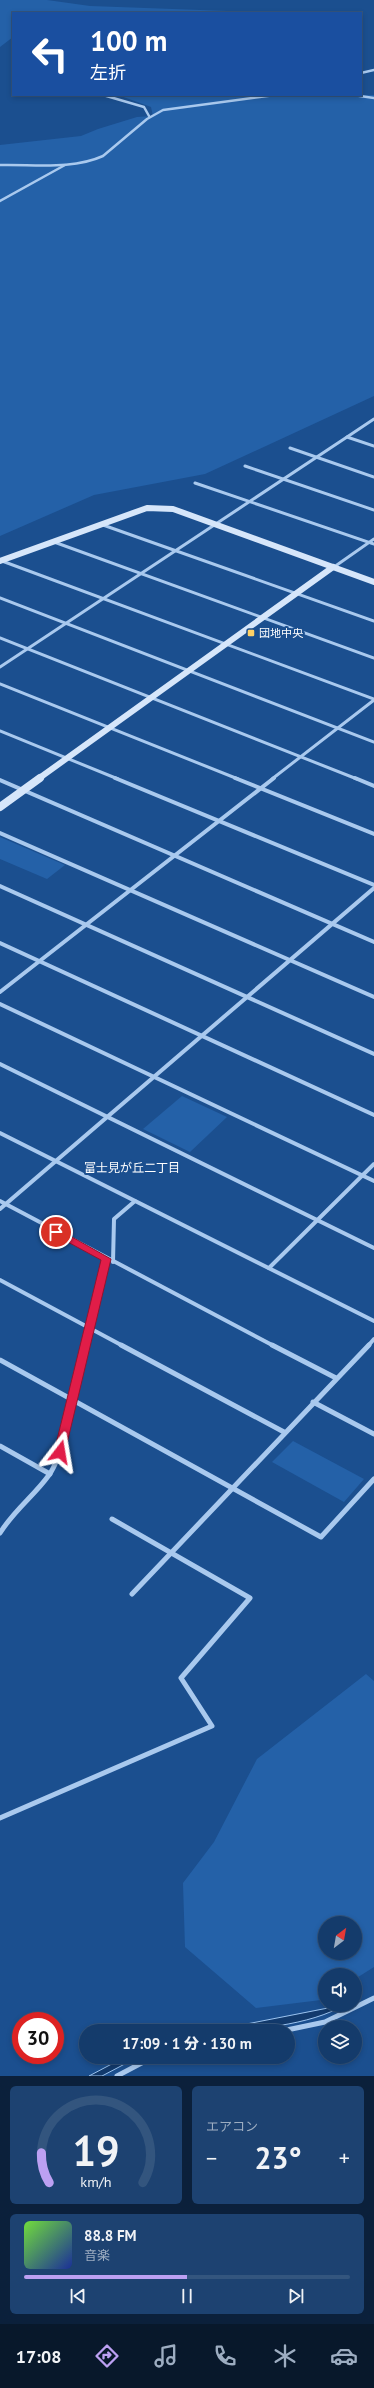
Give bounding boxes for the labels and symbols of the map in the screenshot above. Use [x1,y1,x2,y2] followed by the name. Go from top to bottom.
[259,626,304,640] place label: 団地中央
[246,628,256,638] marker: 団地中央
[84,1160,180,1175] district label: 富士見が丘二丁目
[39,1215,73,1249] pin
[39,1431,81,1473] position arrow
[318,1916,362,1960] north arrow
[12,2012,64,2064] speed limit sign: 30

